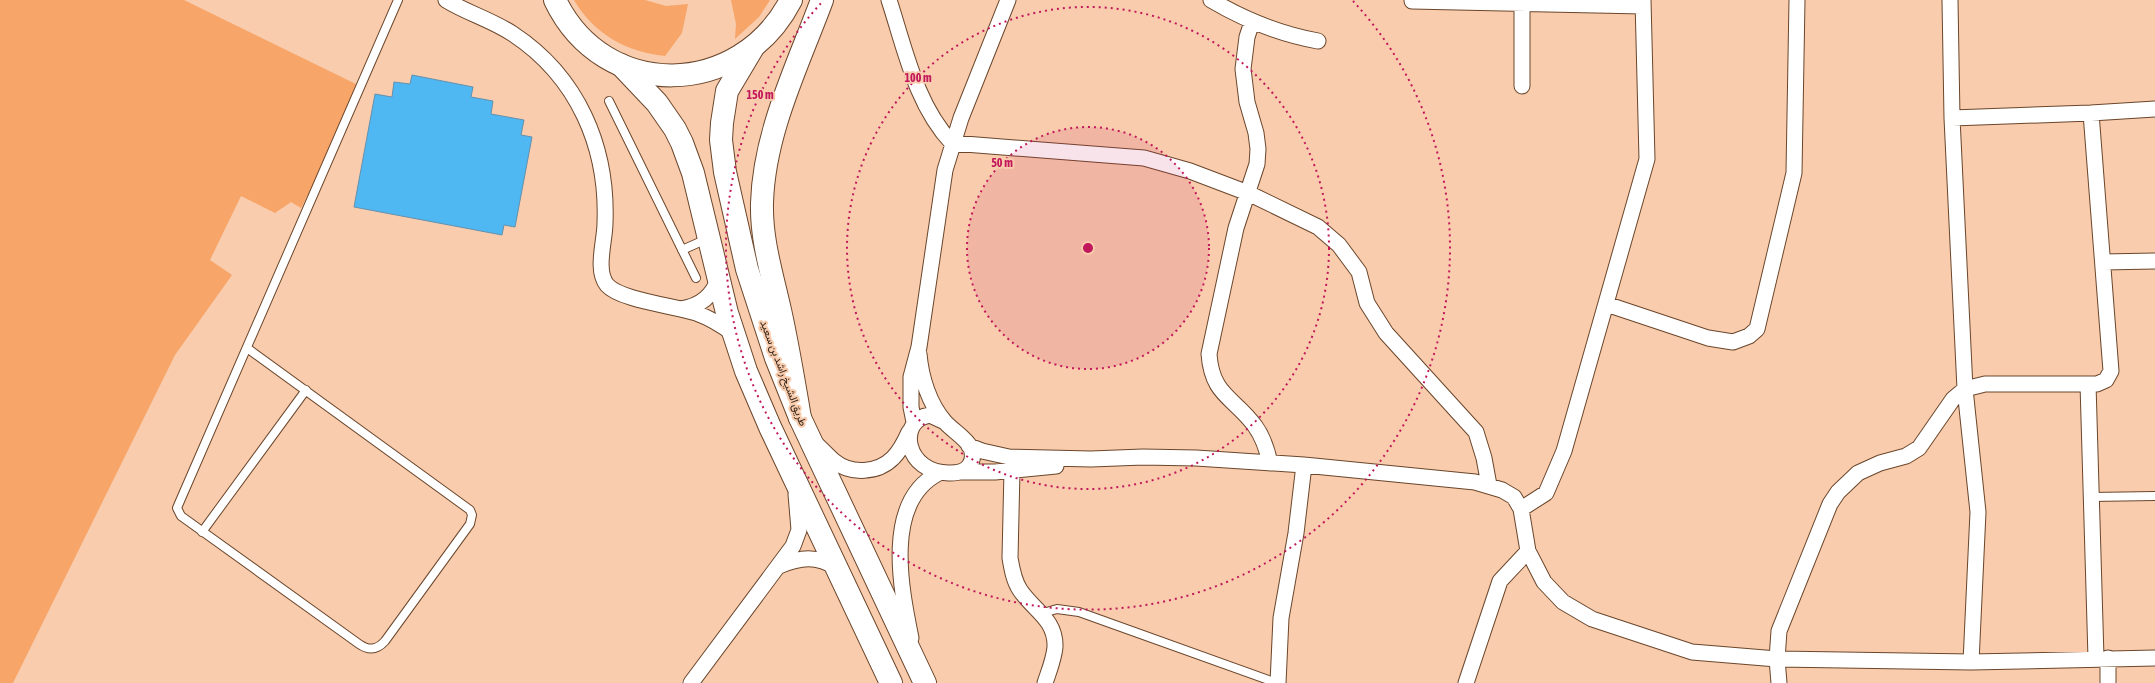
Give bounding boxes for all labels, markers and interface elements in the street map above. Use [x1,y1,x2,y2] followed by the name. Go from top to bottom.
[904,71,932,85] text: 100 m
[746,88,774,102] text: 150 m
[991,156,1013,170] text: 50 m
[1081,241,1095,255] centre of rings
[756,318,810,428] street label: طريق الشيخ راشد بن سعيد

